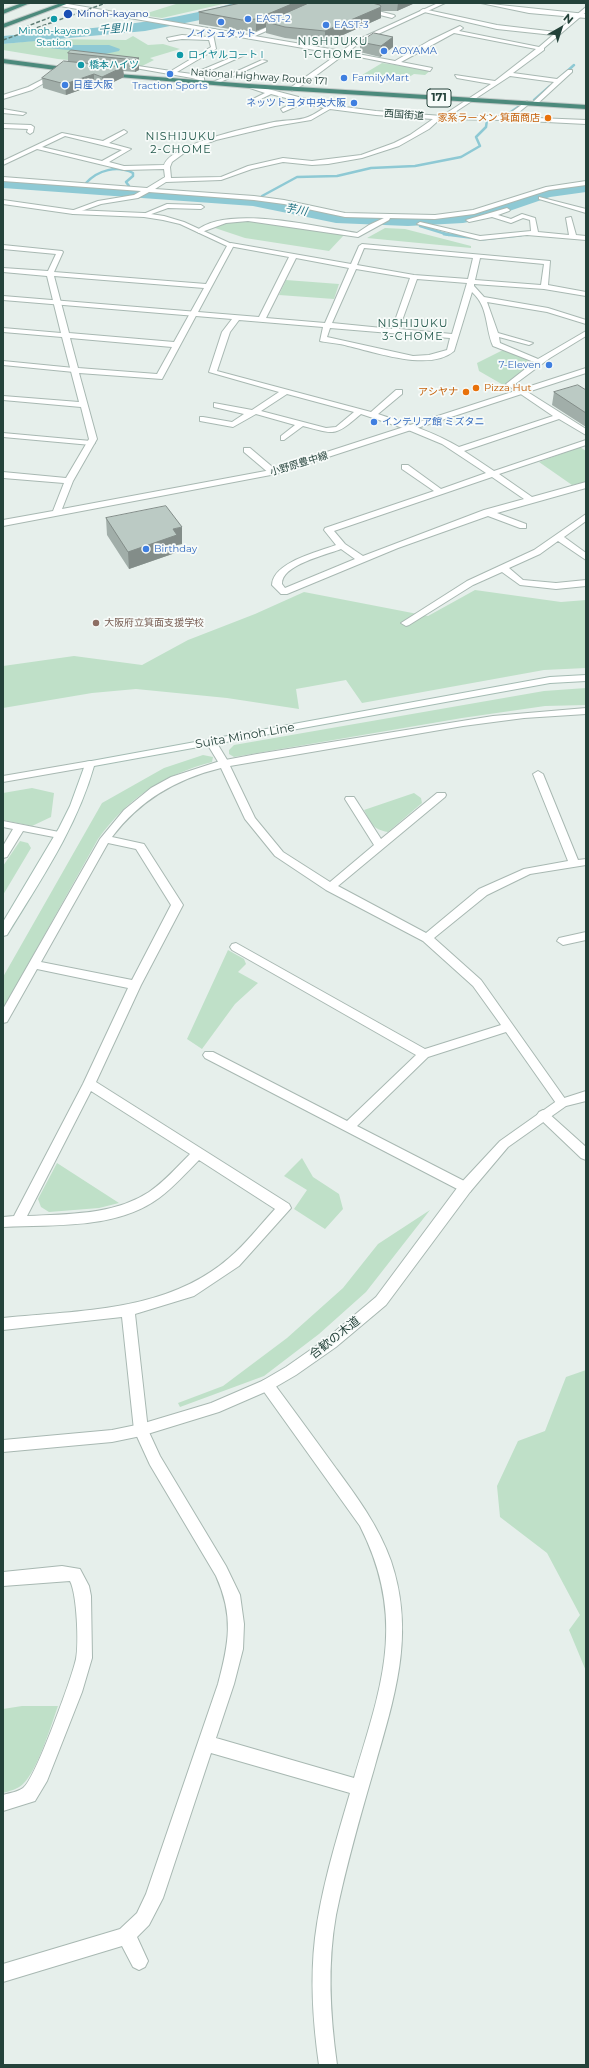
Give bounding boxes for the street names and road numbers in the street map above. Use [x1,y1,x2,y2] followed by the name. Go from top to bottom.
[190,66,328,88] street label: National Highway Route 171
[427,89,451,107] road number: 171
[384,108,424,122] street label: 西国街道
[269,449,329,479] street label: 小野原豊中線
[194,720,296,752] street label: Suita Minoh Line
[307,1314,363,1362] street label: 合歓の木道

